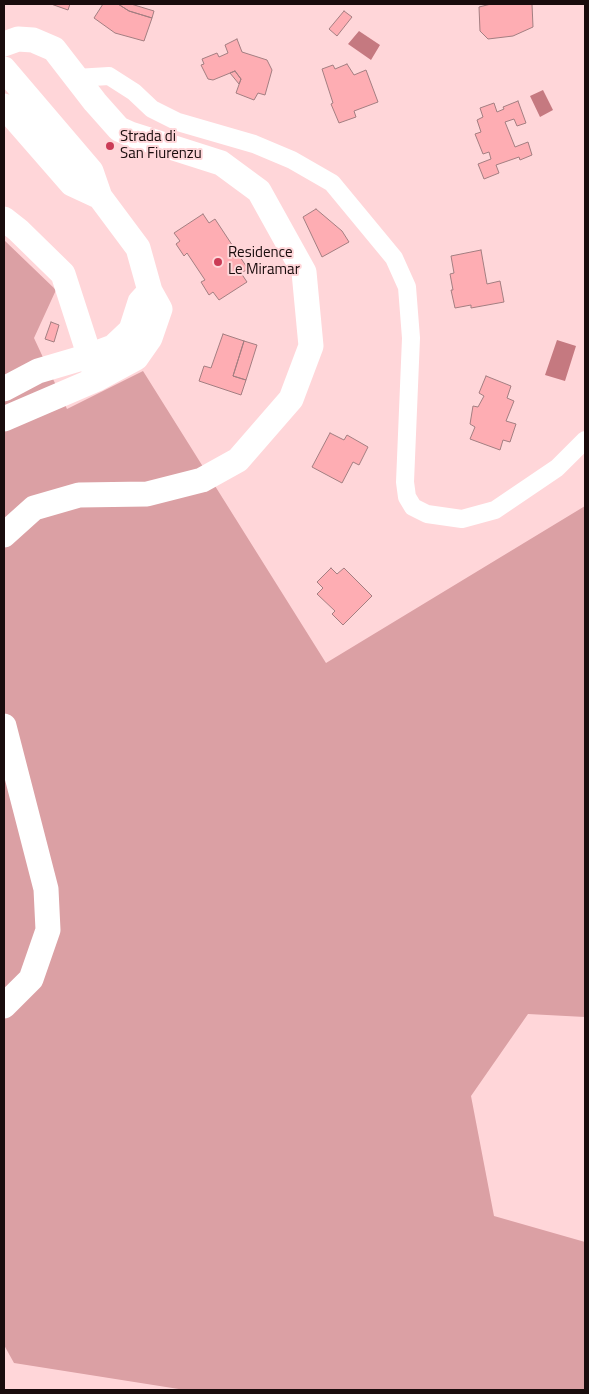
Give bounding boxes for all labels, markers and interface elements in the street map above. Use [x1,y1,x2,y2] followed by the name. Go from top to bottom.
[120,128,202,163] place label: Strada di San Fiurenzu
[104,140,116,152] marker: Strada di San Fiurenzu
[228,244,300,279] place label: Residence Le Miramar
[212,256,224,268] marker: Residence Le Miramar

